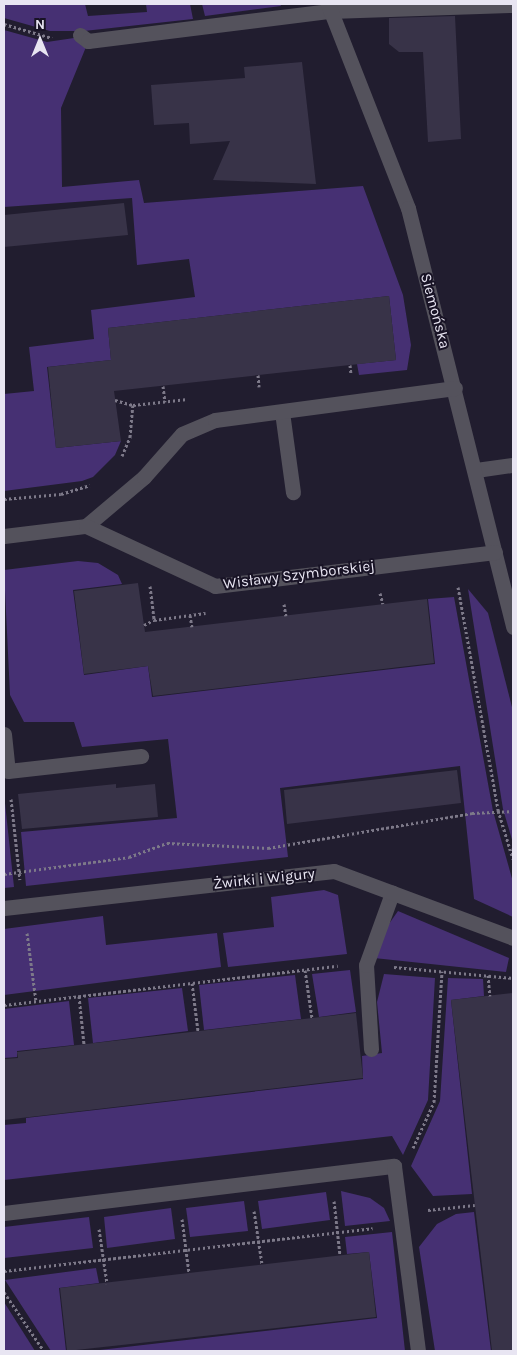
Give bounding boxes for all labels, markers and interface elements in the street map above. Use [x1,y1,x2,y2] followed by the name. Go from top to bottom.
[15,15,65,65] north arrow
[35,16,45,33] text: N
[416,271,454,351] street label: Siemońska
[222,557,376,593] street label: Wisławy Szymborskiej
[212,865,316,893] street label: Żwirki i Wigury

